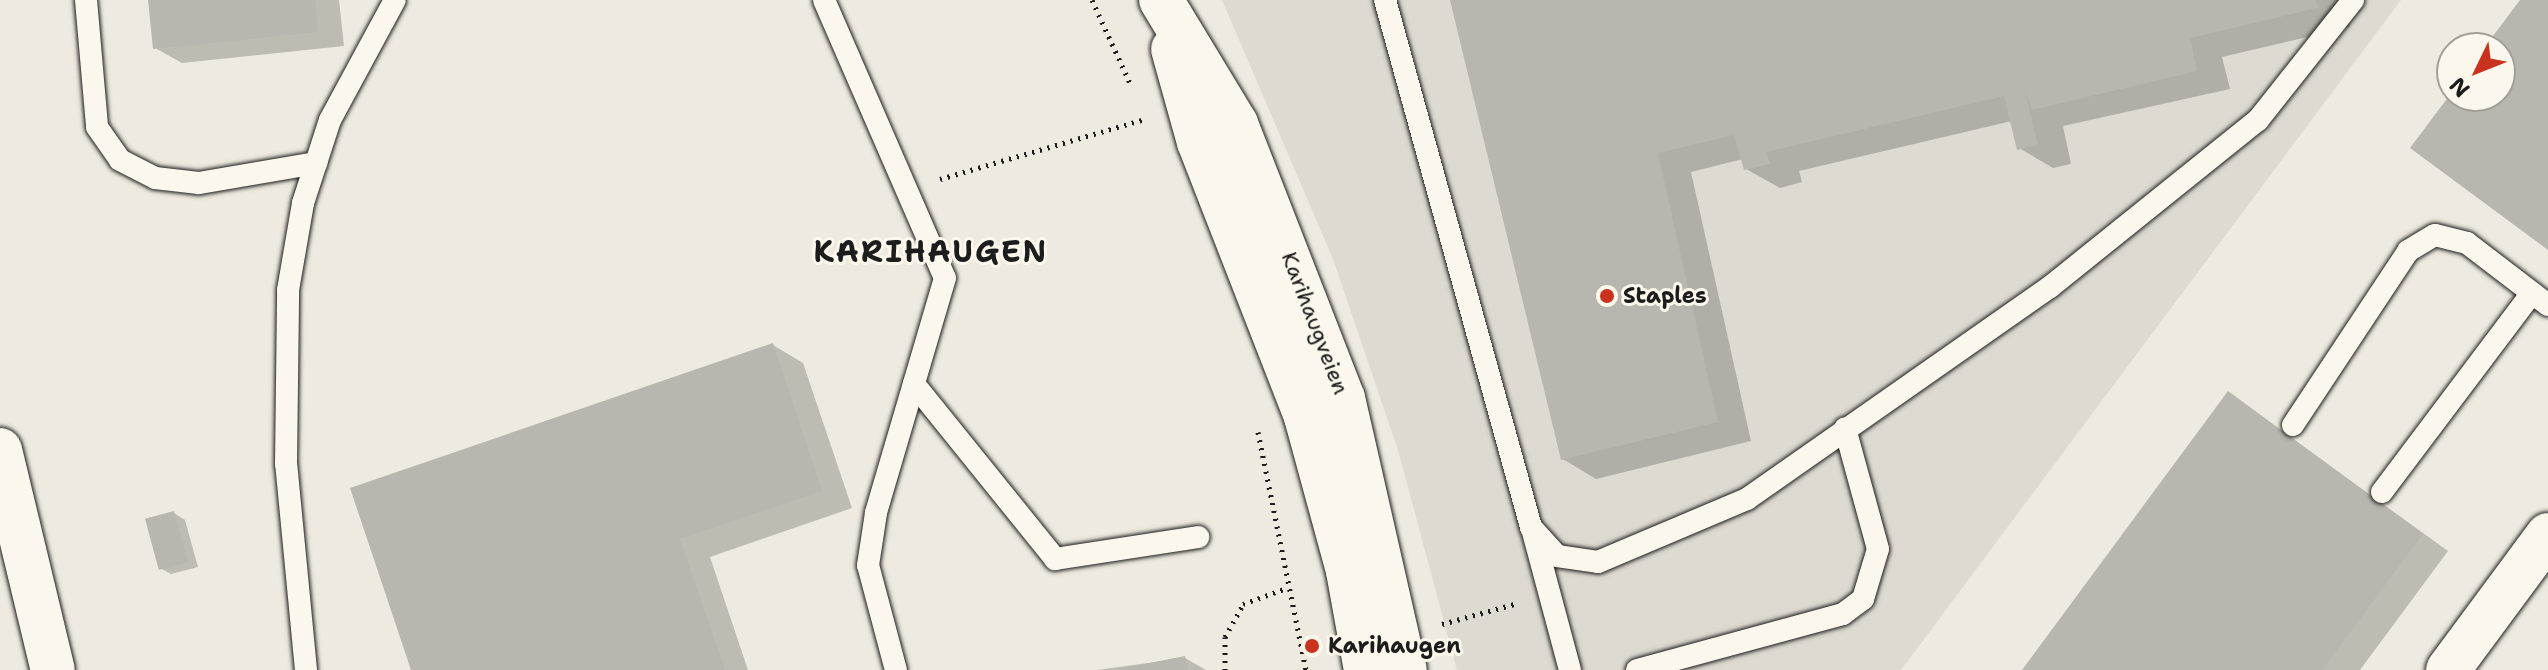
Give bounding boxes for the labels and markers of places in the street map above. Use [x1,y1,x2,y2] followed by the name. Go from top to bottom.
[1623,283,1707,309] place label: Staples
[1598,287,1616,305] marker: Staples
[1328,633,1461,659] place label: Karihaugen
[1303,637,1321,655] marker: Karihaugen

